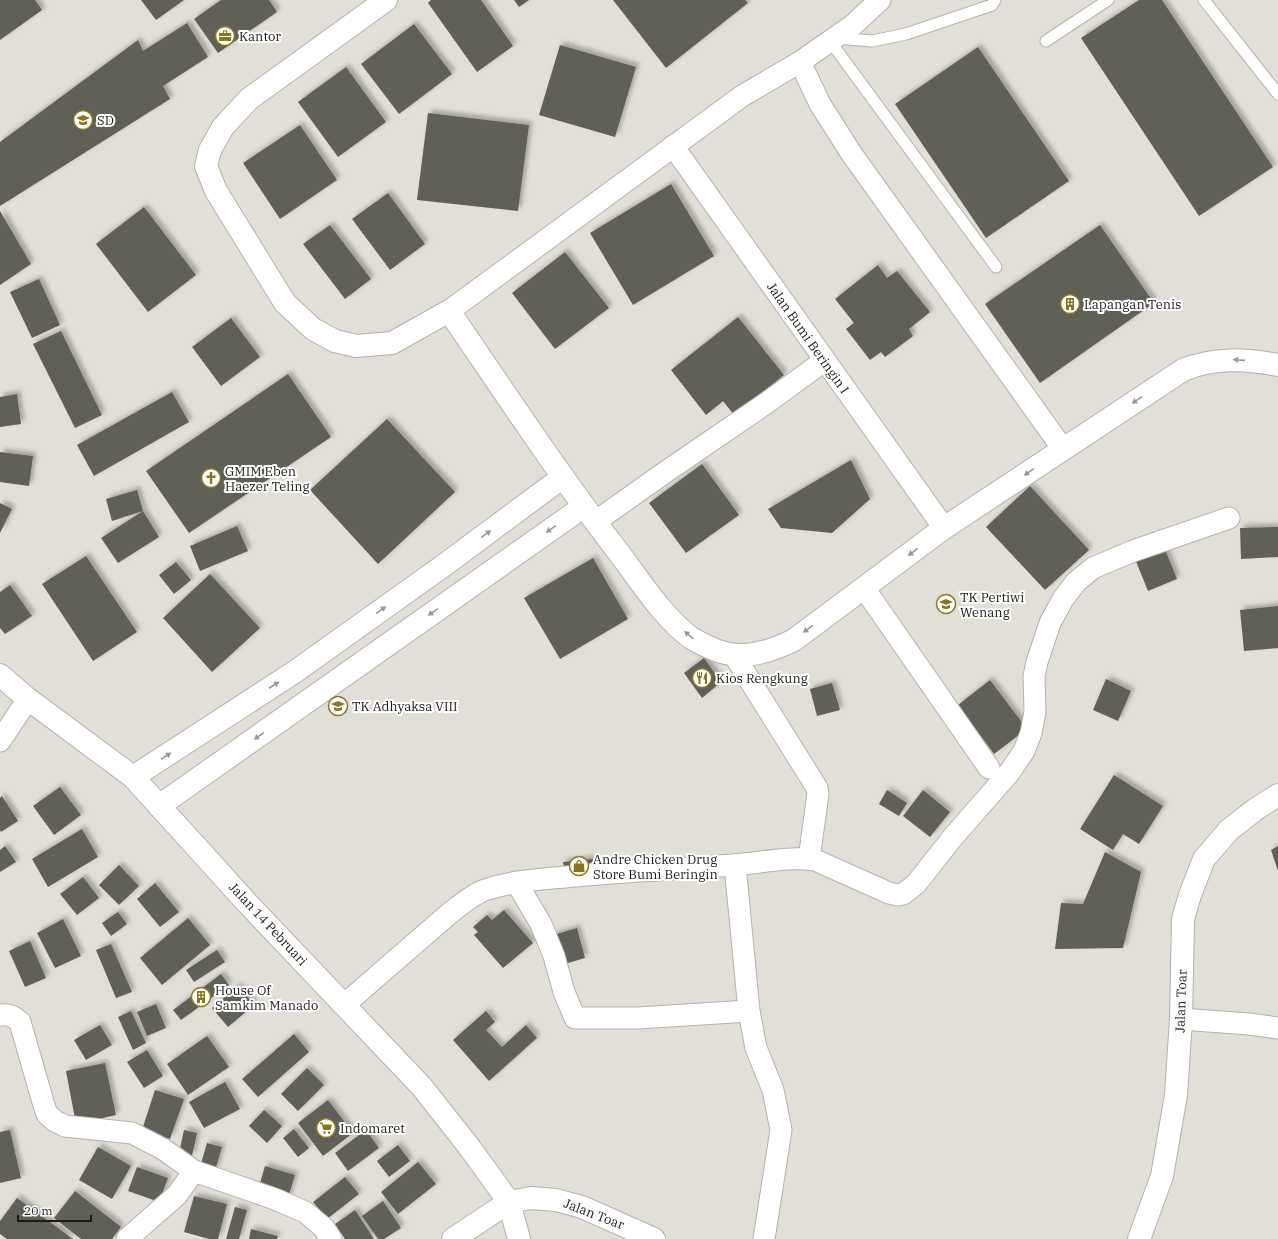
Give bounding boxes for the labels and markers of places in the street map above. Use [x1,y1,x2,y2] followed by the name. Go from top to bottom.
[214,25,236,47] office icon: Kantor
[239,28,281,45] place label: Kantor
[72,109,94,131] school or university icon: SD
[97,112,114,129] place label: SD
[1059,293,1081,315] building icon: Lapangan Tenis
[1084,296,1181,313] place label: Lapangan Tenis
[225,463,310,495] place label: GMIM Eben Haezer Teling
[200,467,222,489] church icon: GMIM Eben Haezer Teling
[960,589,1024,621] place label: TK Pertiwi Wenang
[935,593,957,615] school or university icon: TK Pertiwi Wenang
[691,667,713,689] restaurant icon: Kios Rengkung
[716,670,808,687] place label: Kios Rengkung
[327,695,349,717] school or university icon: TK Adhyaksa VIII
[352,698,457,715] place label: TK Adhyaksa VIII
[593,851,718,883] place label: Andre Chicken Drug Store Bumi Beringin
[568,855,590,877] shop icon: Andre Chicken Drug Store Bumi Beringin
[215,982,318,1014] place label: House Of Samkim Manado
[190,986,212,1008] building icon: House Of Samkim Manado
[315,1117,337,1139] supermarket icon: Indomaret
[340,1120,405,1137] place label: Indomaret

